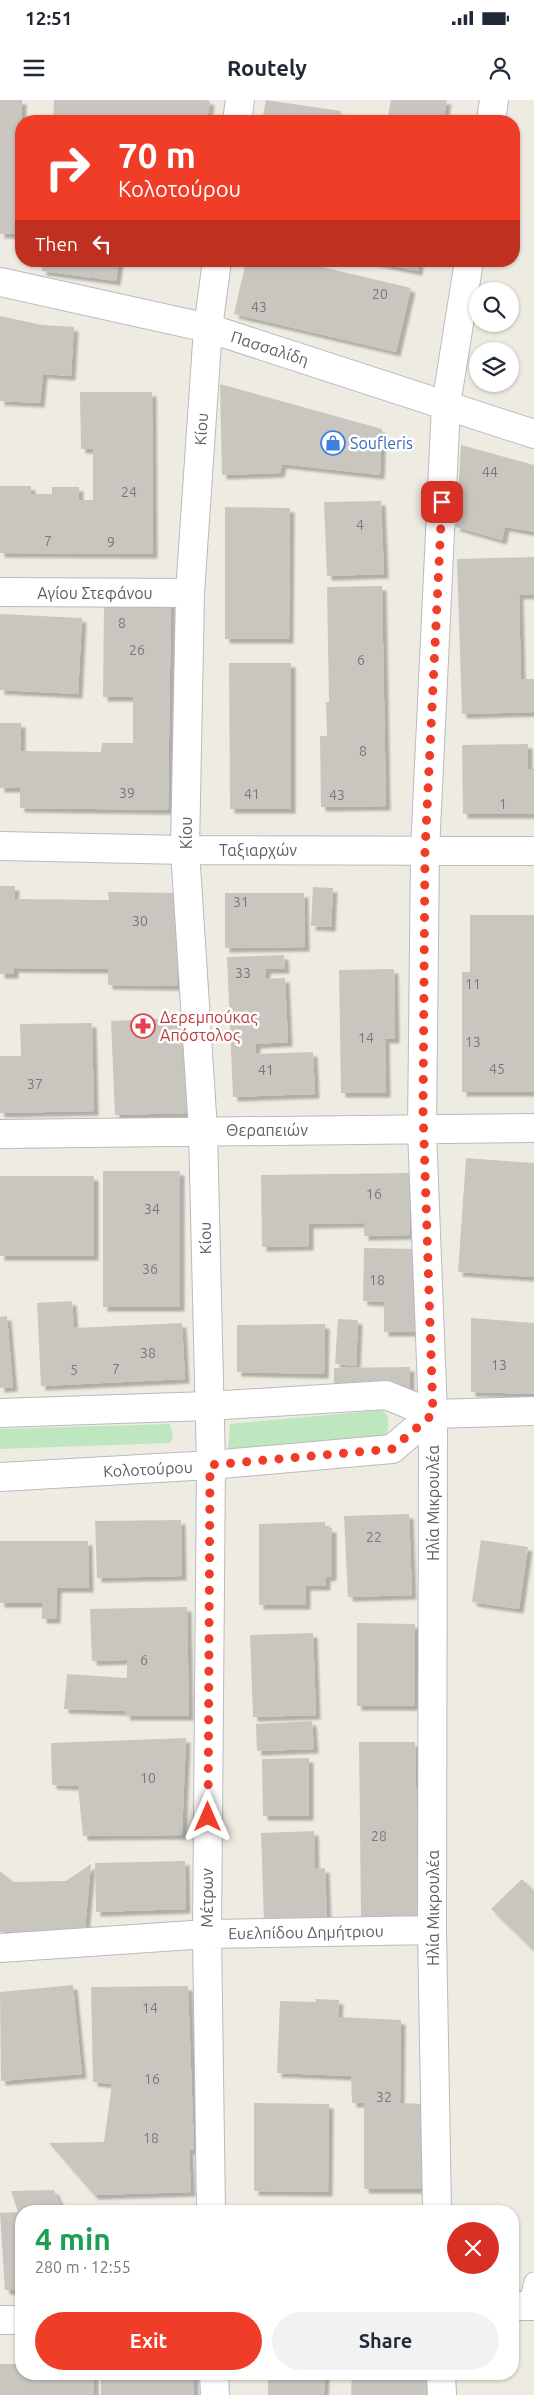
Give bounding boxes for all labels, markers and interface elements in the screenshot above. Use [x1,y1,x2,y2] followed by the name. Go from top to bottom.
[25,7,73,29] text: 12:51
[20,54,48,82] icon: menu
[486,54,514,82] icon: person
[227,55,307,80] text: Routely
[35,135,100,200] icon: right
[118,135,196,175] text: 70 m
[118,176,241,201] text: Κολοτούρου
[88,230,116,258] icon: left
[35,233,78,255] text: Then
[469,282,519,392] map controls
[469,282,519,332] button: search
[372,286,388,302] house number: 20
[251,299,267,315] house number: 43
[229,327,311,369] street label: Πασσαλίδη
[469,342,519,392] button: layers
[191,412,211,446] street label: Κίου
[320,430,346,456] shop icon: Soufleris
[350,434,413,452] place label: Soufleris
[482,464,498,480] house number: 44
[421,481,463,523] pin
[121,484,137,500] house number: 24
[428,488,456,516] icon: arrive
[356,517,364,533] house number: 4
[44,533,52,549] house number: 7
[107,534,115,550] house number: 9
[37,584,153,602] street label: Αγίου Στεφάνου
[118,615,126,631] house number: 8
[129,642,145,658] house number: 26
[357,652,365,668] house number: 6
[359,743,367,759] house number: 8
[119,785,135,801] house number: 39
[244,786,260,802] house number: 41
[329,787,345,803] house number: 43
[499,796,507,812] house number: 1
[177,817,195,849] street label: Κίου
[219,841,297,860] street label: Ταξιαρχών
[233,894,249,910] house number: 31
[132,913,148,929] house number: 30
[235,965,251,981] house number: 33
[465,976,481,992] house number: 11
[160,1008,257,1045] place label: Δερεμπούκας Απόστολος
[130,1013,156,1039] pharmacy icon: Δερεμπούκας Απόστολος
[358,1030,374,1046] house number: 14
[465,1034,481,1050] house number: 13
[489,1061,505,1077] house number: 45
[258,1062,274,1078] house number: 41
[27,1076,43,1092] house number: 37
[226,1121,308,1139] street label: Θεραπειών
[366,1186,382,1202] house number: 16
[144,1201,160,1217] house number: 34
[196,1222,214,1254] street label: Κίου
[142,1261,158,1277] house number: 36
[369,1272,385,1288] house number: 18
[140,1345,156,1361] house number: 38
[491,1357,507,1373] house number: 13
[112,1361,120,1377] house number: 7
[70,1362,78,1378] house number: 5
[424,1445,442,1561] street label: Ηλία Μικρουλέα
[103,1458,193,1480] street label: Κολοτούρου
[366,1529,382,1545] house number: 22
[140,1652,148,1668] house number: 6
[140,1770,156,1786] house number: 10
[181,1790,233,1842] position arrow
[371,1828,387,1844] house number: 28
[424,1850,442,1966] street label: Ηλία Μικρουλέα
[198,1868,216,1928] street label: Μέτρων
[228,1922,384,1942] street label: Ευελπίδου Δημήτριου
[142,2000,158,2016] house number: 14
[144,2071,160,2087] house number: 16
[376,2089,392,2105] house number: 32
[143,2130,159,2146] house number: 18
[35,2222,111,2256] text: 4 min
[447,2222,499,2274] button: close
[35,2258,131,2276] text: 280 m · 12:55
[35,2312,262,2370] button: Exit
[272,2312,499,2370] button: Share

